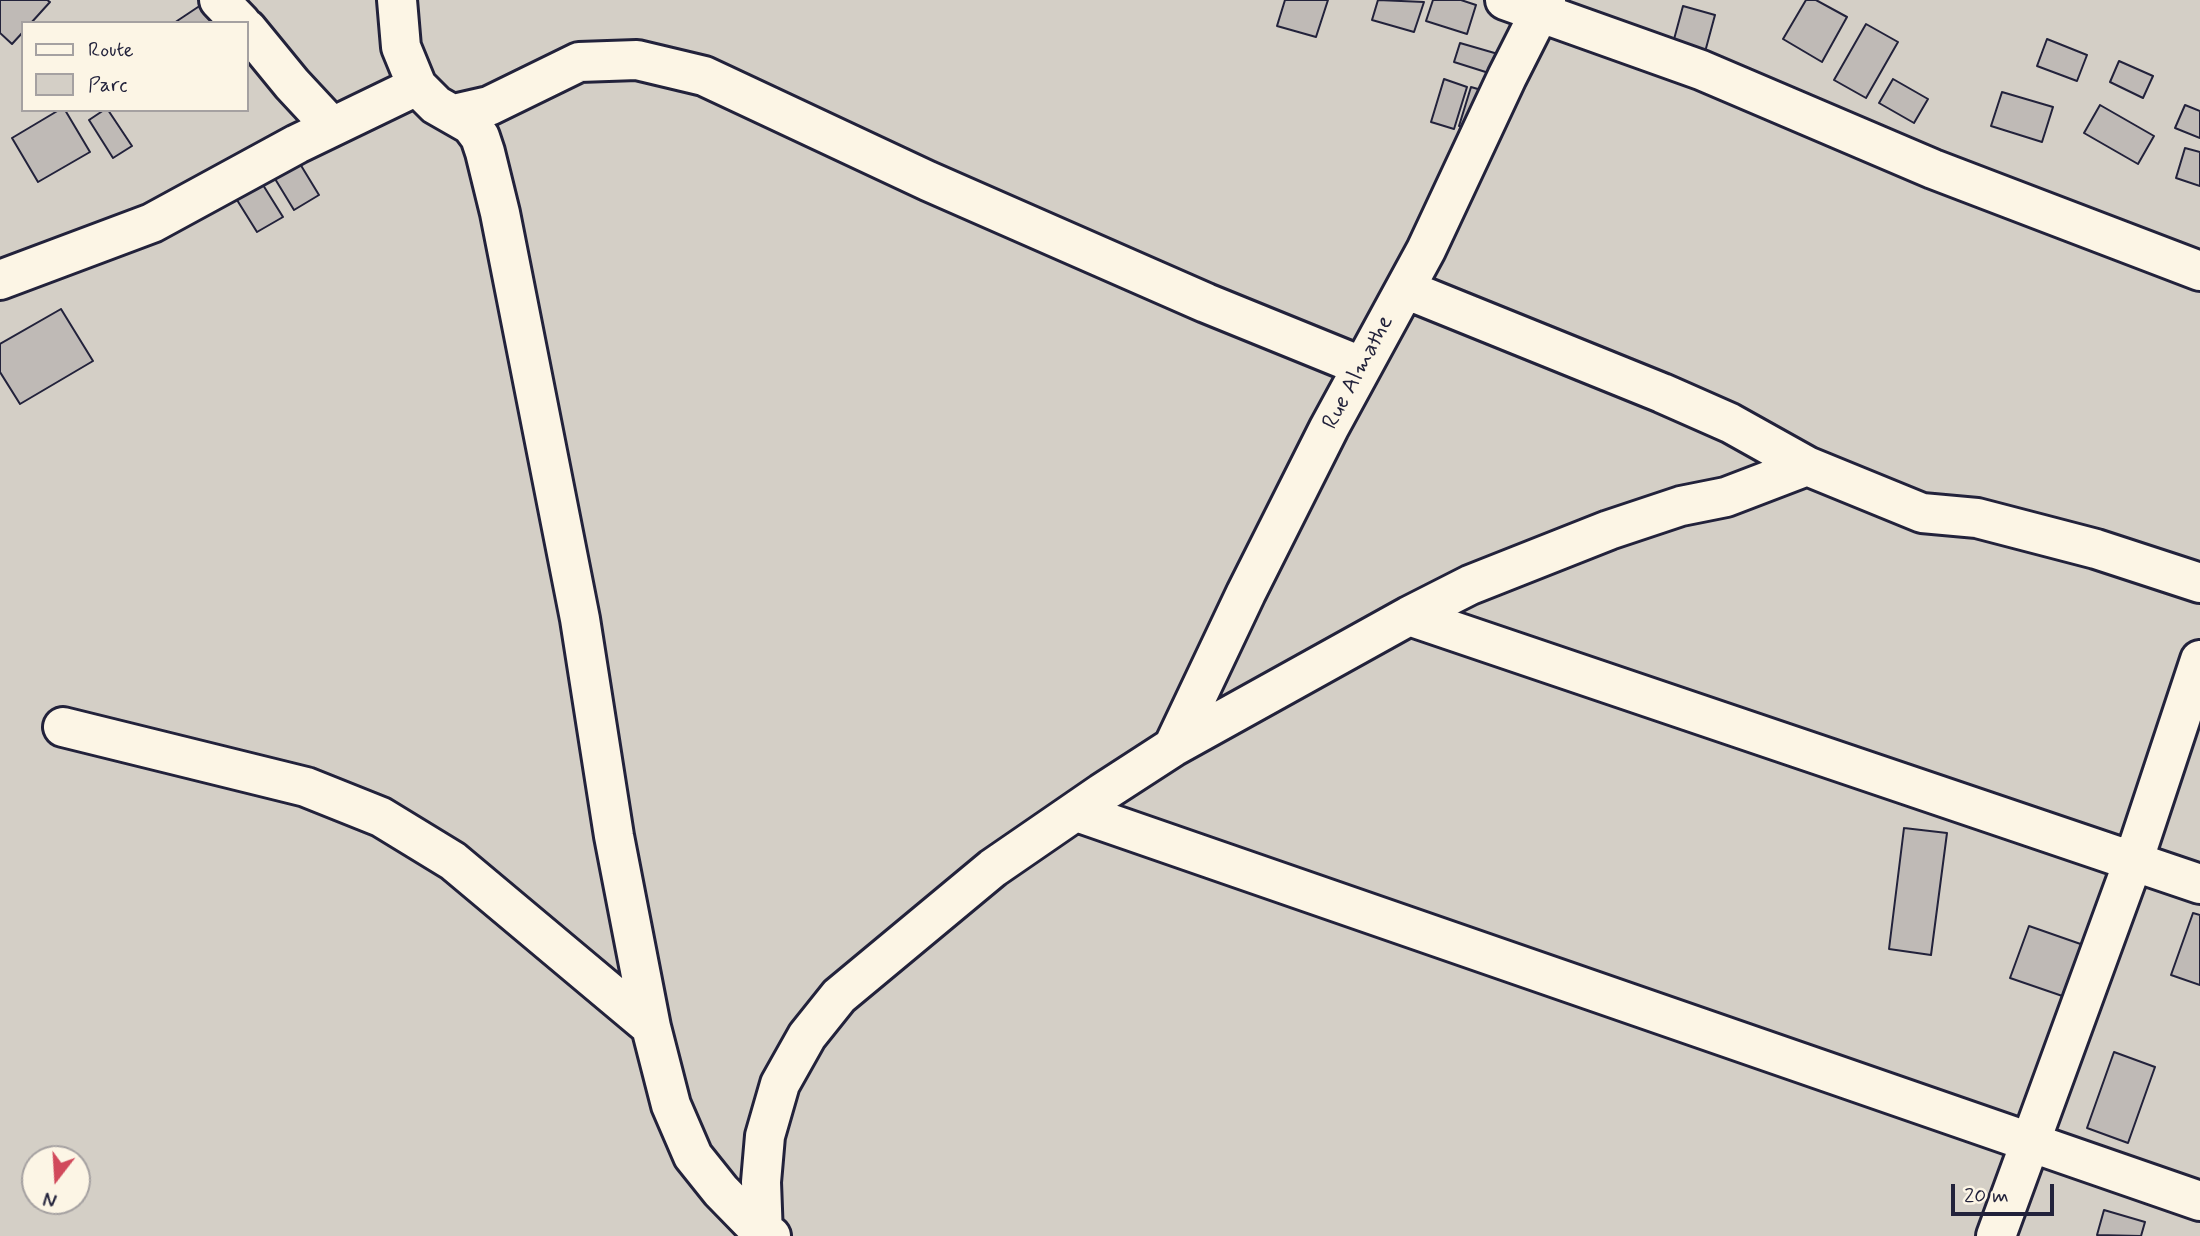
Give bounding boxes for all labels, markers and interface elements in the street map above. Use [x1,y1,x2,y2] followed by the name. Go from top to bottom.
[21,21,248,112] legend
[88,36,134,64] text: Route
[88,71,128,99] text: Parc
[1317,311,1401,435] street label: Rue Almathe
[21,1145,91,1215] north arrow
[1955,1170,2058,1214] scale bar
[1964,1182,2009,1210] text: 20 m
[41,1185,60,1212] text: N

